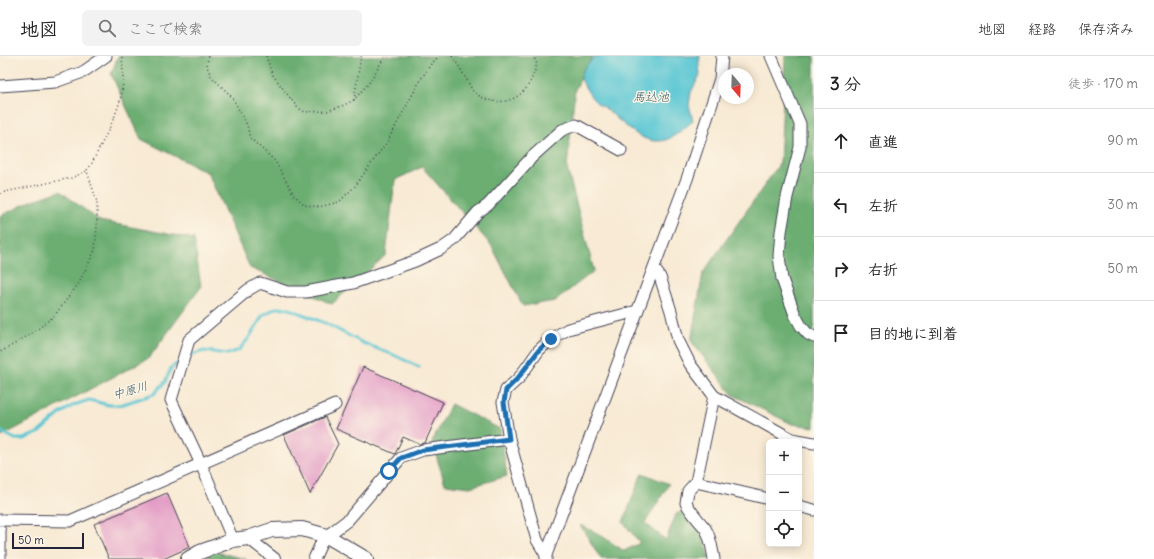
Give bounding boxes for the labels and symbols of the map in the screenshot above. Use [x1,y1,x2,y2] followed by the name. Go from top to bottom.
[718,68,754,104] north arrow
[633,89,670,104] water label: 馬込池
[542,330,560,348] route end
[111,378,149,402] water label: 中原川
[380,462,398,480] route start
[12,531,84,550] scale bar

